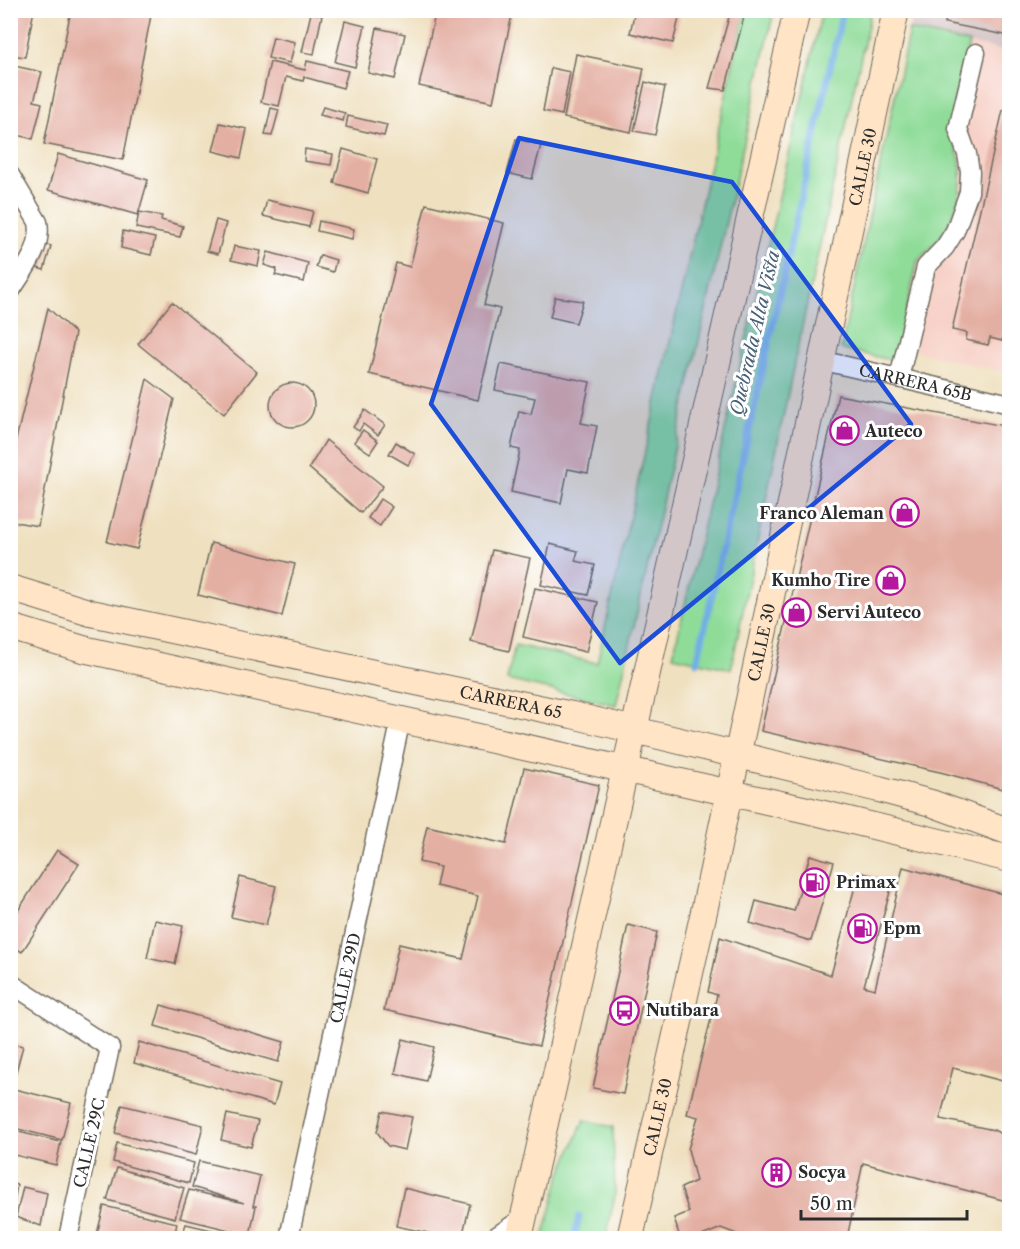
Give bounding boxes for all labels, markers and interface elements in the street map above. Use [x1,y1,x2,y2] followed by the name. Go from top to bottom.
[845,126,881,208] street label: CALLE 30
[725,248,785,417] water label: Quebrada Alta Vista
[857,359,974,405] street label: CARRERA 65B
[828,415,860,447] shop icon: Auteco
[864,421,923,441] place label: Auteco
[889,497,921,529] shop icon: Franco Aleman
[759,503,884,523] place label: Franco Aleman
[875,564,907,596] shop icon: Kumho Tire
[771,570,870,590] place label: Kumho Tire
[780,596,812,628] shop icon: Servi Auteco
[743,601,779,683] street label: CALLE 30
[817,602,921,622] place label: Servi Auteco
[458,681,564,723] street label: CARRERA 65
[799,866,831,898] fuel station icon: Primax
[836,872,897,892] place label: Primax
[846,912,878,944] fuel station icon: Epm
[883,918,921,938] place label: Epm
[326,931,365,1025] street label: CALLE 29D
[609,994,641,1026] bus stop icon: Nutibara
[646,1000,720,1020] place label: Nutibara
[639,1076,676,1158] street label: CALLE 30
[69,1096,109,1190] street label: CALLE 29C
[761,1156,793,1188] building icon: Socya
[798,1162,847,1182] place label: Socya
[801,1183,968,1221] scale bar
[810,1193,853,1215] text: 50 m

